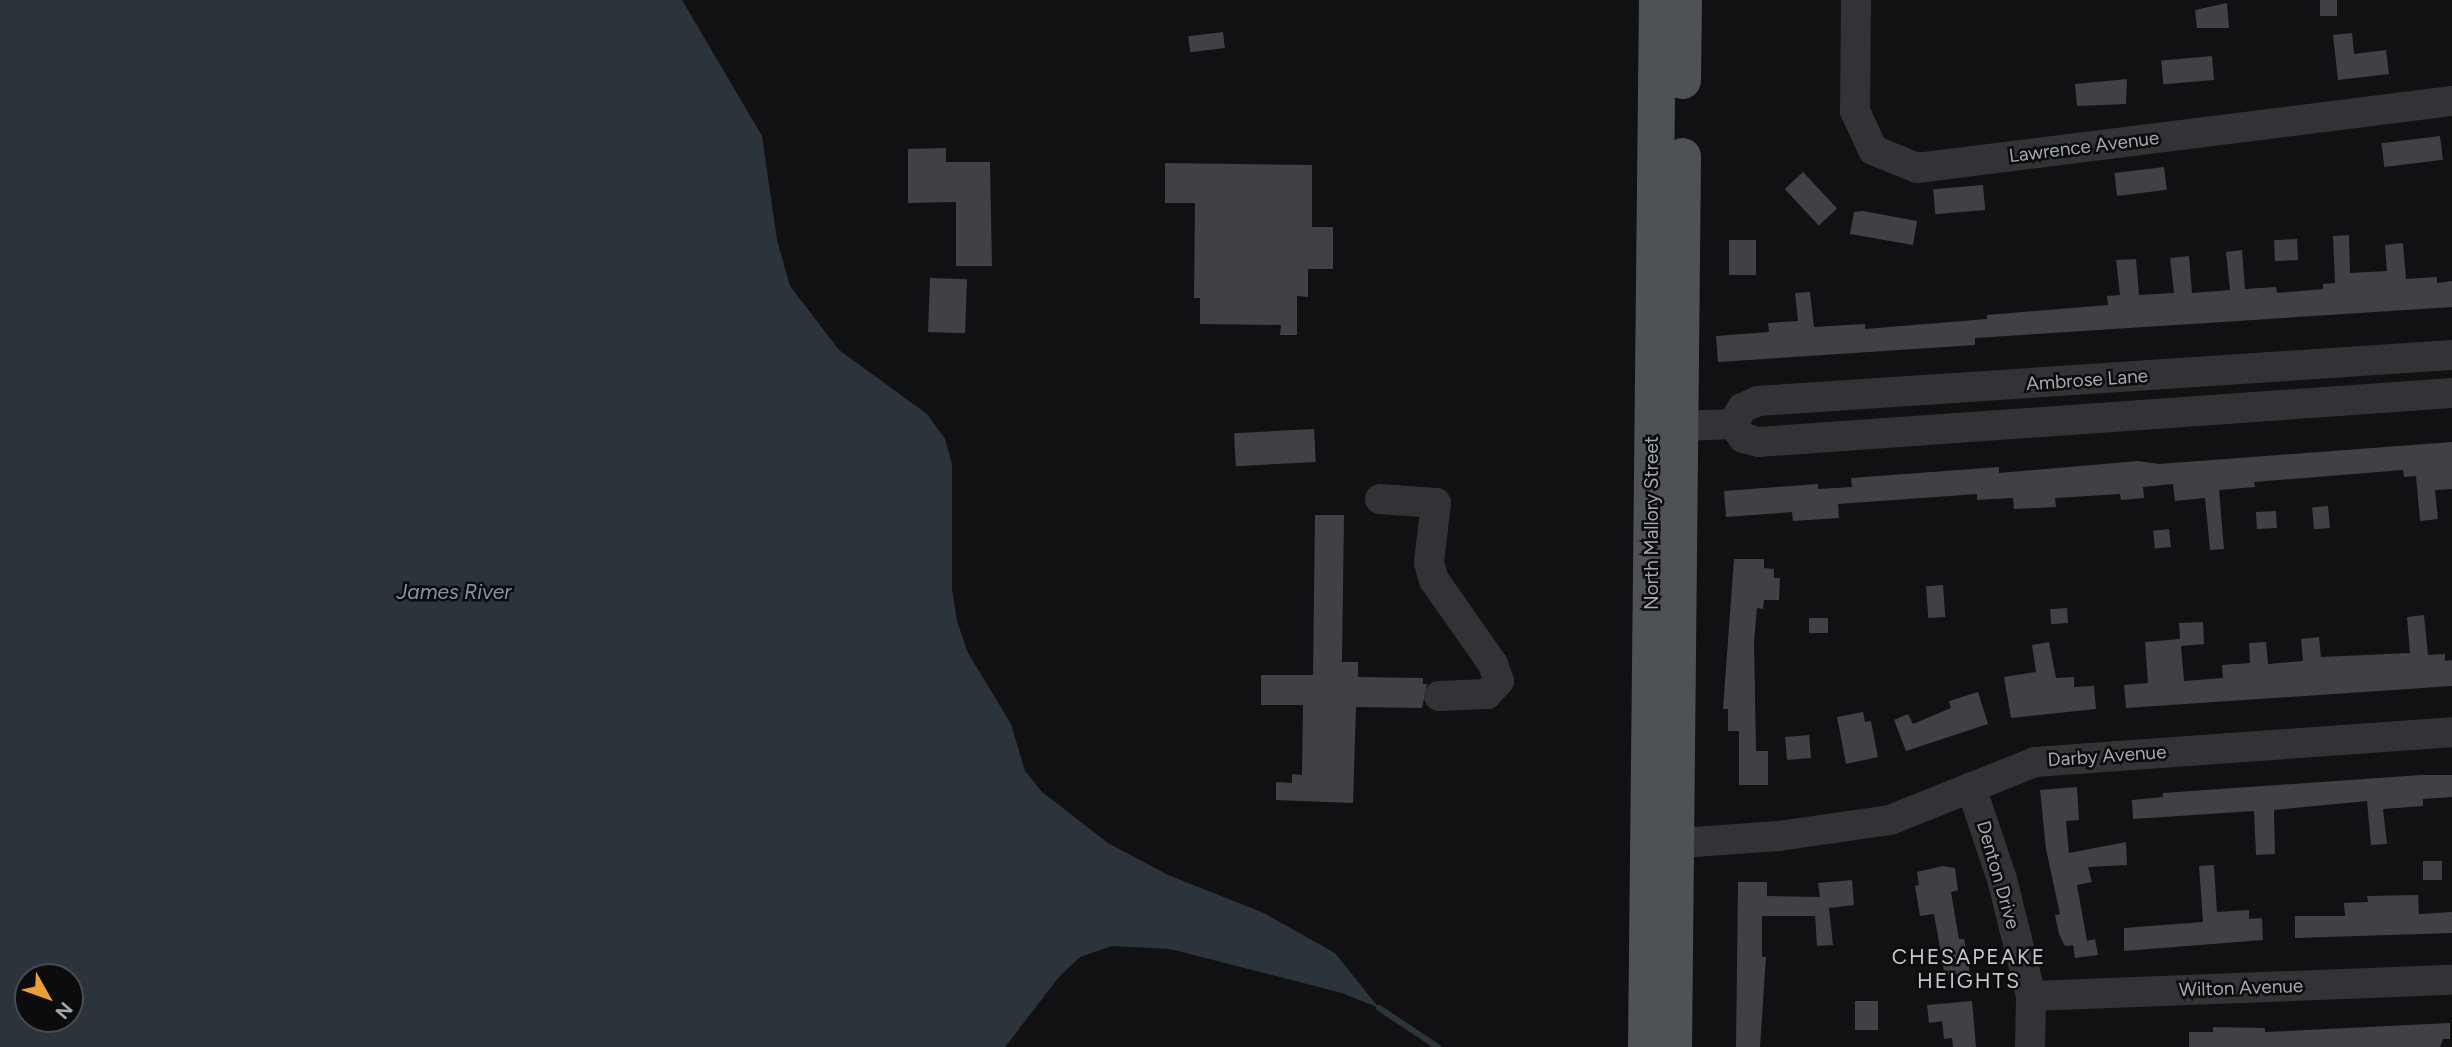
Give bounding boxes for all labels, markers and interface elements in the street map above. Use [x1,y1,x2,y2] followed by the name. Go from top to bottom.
[2008,126,2160,168] street label: Lawrence Avenue
[2025,364,2149,396] street label: Ambrose Lane
[1641,436,1663,610] street label: North Mallory Street
[397,579,511,605] water label: James River
[2047,740,2167,772] street label: Darby Avenue
[1972,818,2024,932] street label: Denton Drive
[1893,944,2045,994] district label: CHESAPEAKE HEIGHTS
[14,963,84,1033] north arrow
[2178,974,2304,1002] street label: Wilton Avenue
[50,998,77,1024] text: N

